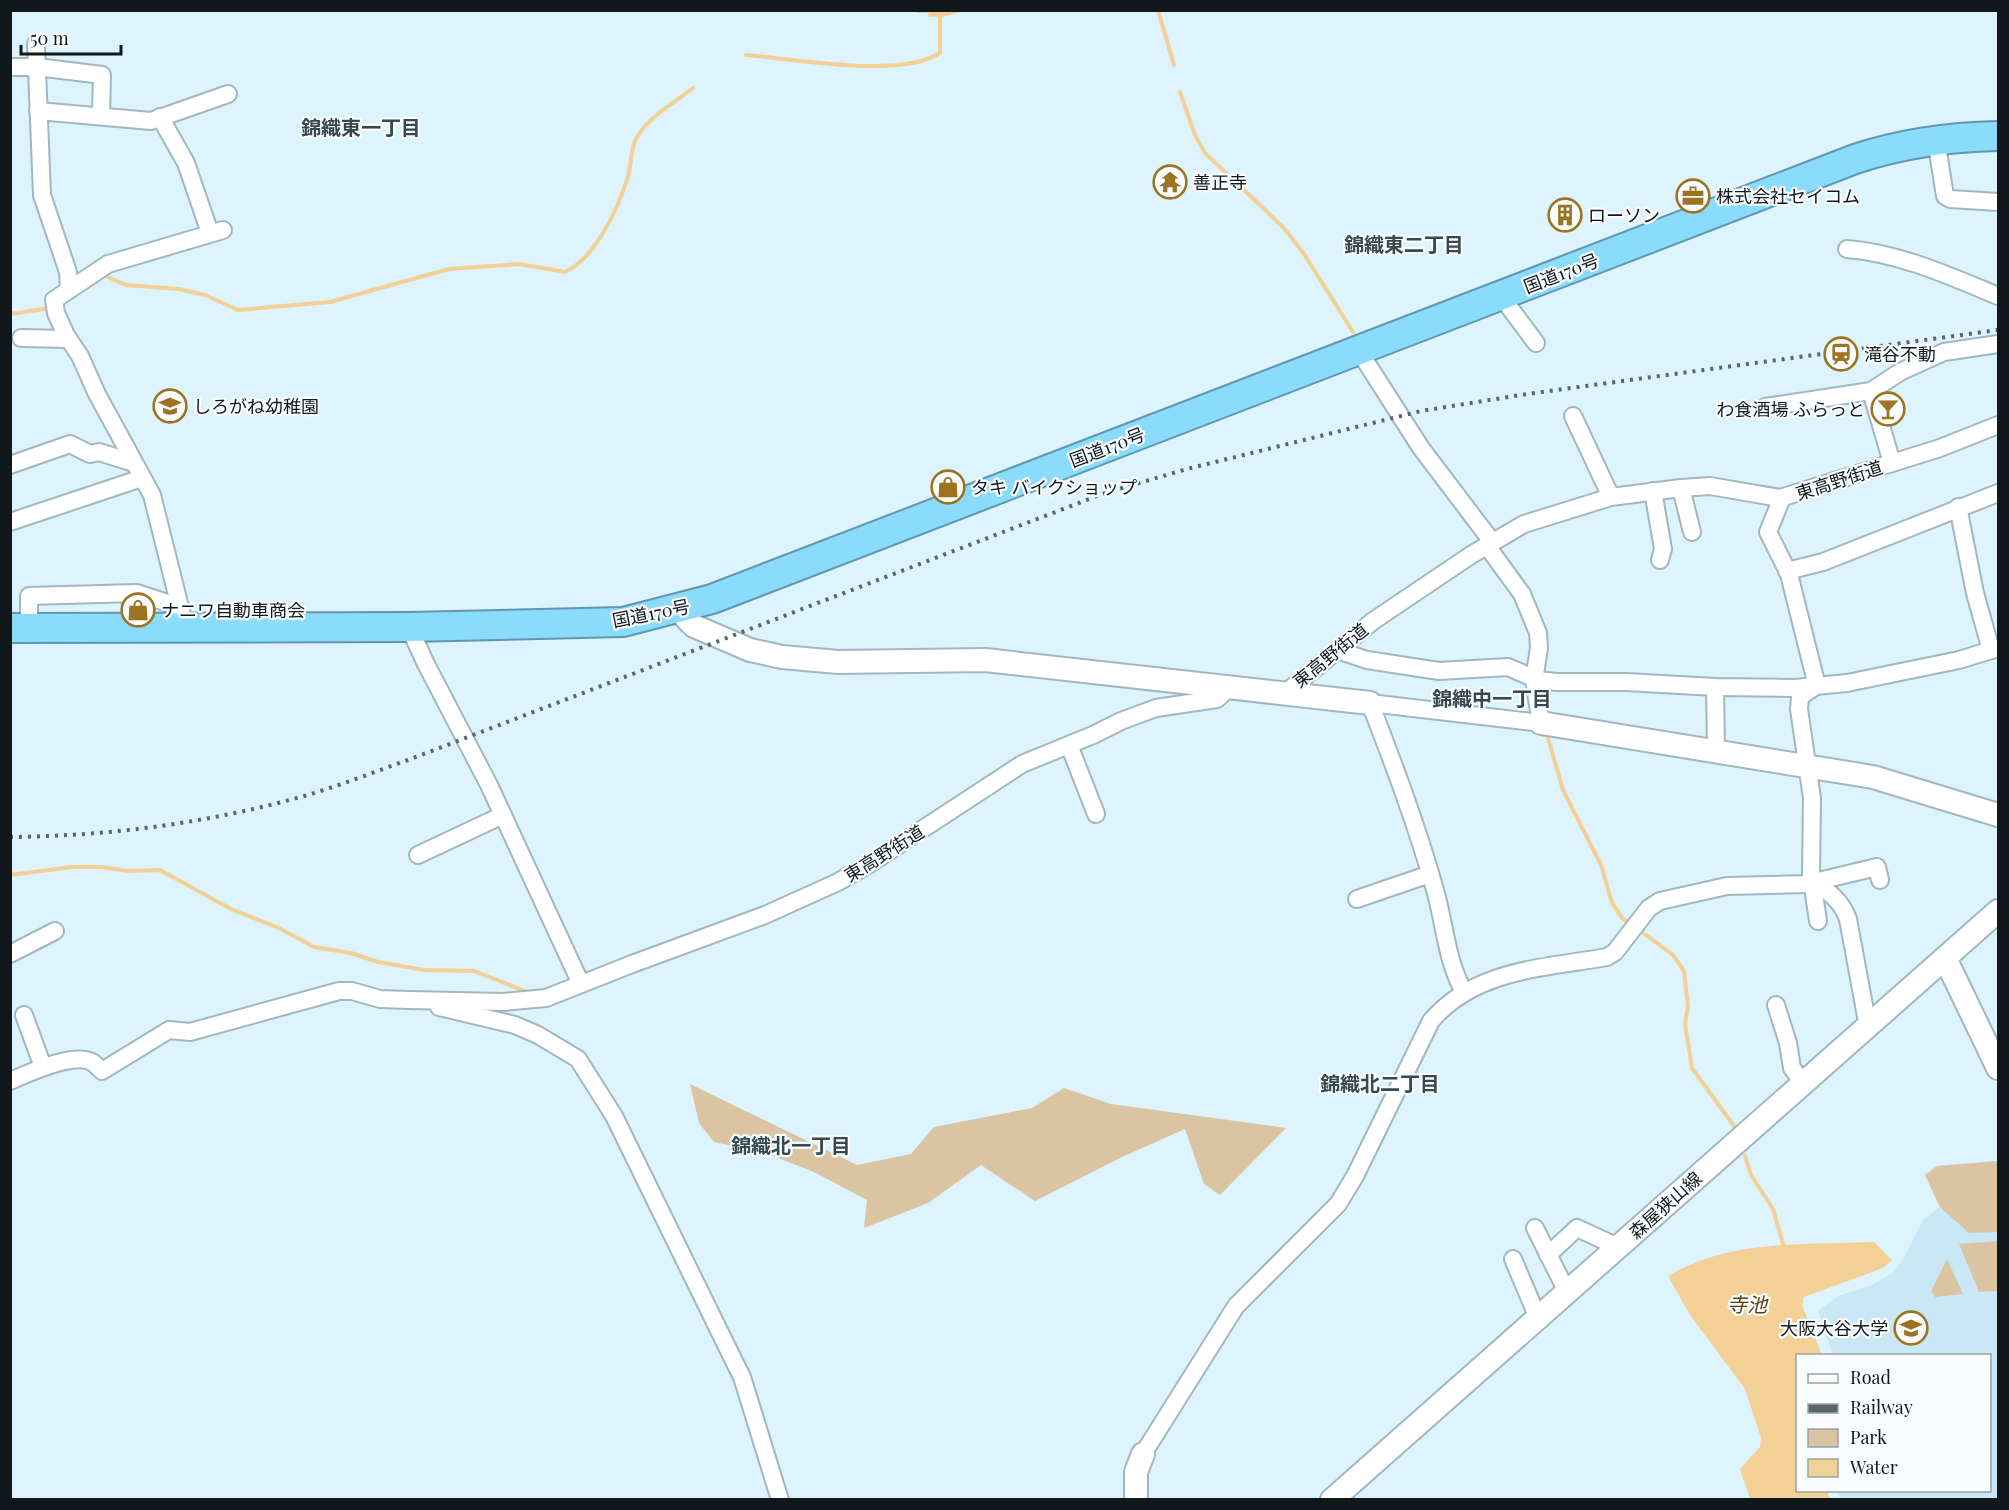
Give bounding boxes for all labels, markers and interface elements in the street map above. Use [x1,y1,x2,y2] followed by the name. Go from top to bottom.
[21,18,122,56] scale bar
[30,26,69,50] text: 50 m
[301,113,421,140] district label: 錦織東一丁目
[1152,164,1188,200] temple icon: 善正寺
[1193,170,1247,194] place label: 善正寺
[1675,178,1711,214] office icon: 株式会社セイコム
[1716,184,1860,208] place label: 株式会社セイコム
[1547,197,1583,233] building icon: ローソン
[1588,203,1660,227] place label: ローソン
[1344,230,1464,257] district label: 錦織東二丁目
[1520,248,1602,298] street label: 国道170号
[1823,336,1859,372] station icon: 滝谷不動
[1864,342,1936,366] place label: 滝谷不動
[152,388,188,424] school or university icon: しろがね幼稚園
[1870,391,1906,427] bar icon: わ食酒場 ふらっと
[193,394,319,418] place label: しろがね幼稚園
[1717,397,1865,421] place label: わ食酒場 ふらっと
[1066,422,1148,472] street label: 国道170号
[1792,455,1886,505] street label: 東高野街道
[930,469,966,505] shop icon: タキ バイクショップ
[971,475,1137,499] place label: タキ バイクショップ
[120,592,156,628] shop icon: ナニワ自動車商会
[610,594,692,632] street label: 国道170号
[161,598,305,622] place label: ナニワ自動車商会
[1287,617,1373,693] street label: 東高野街道
[1432,684,1552,711] district label: 錦織中一丁目
[839,819,929,887] street label: 東高野街道
[1320,1069,1440,1096] district label: 錦織北二丁目
[731,1131,851,1158] district label: 錦織北一丁目
[1624,1166,1706,1244] street label: 森屋狭山線
[1727,1290,1769,1317] water label: 寺池
[1893,1310,1929,1346] school or university icon: 大阪大谷大学
[1780,1316,1888,1340] place label: 大阪大谷大学
[1796,1354,1991,1492] legend
[1850,1365,1891,1389] text: Road
[1850,1395,1913,1419] text: Railway
[1850,1425,1887,1449] text: Park
[1849,1455,1898,1479] text: Water

